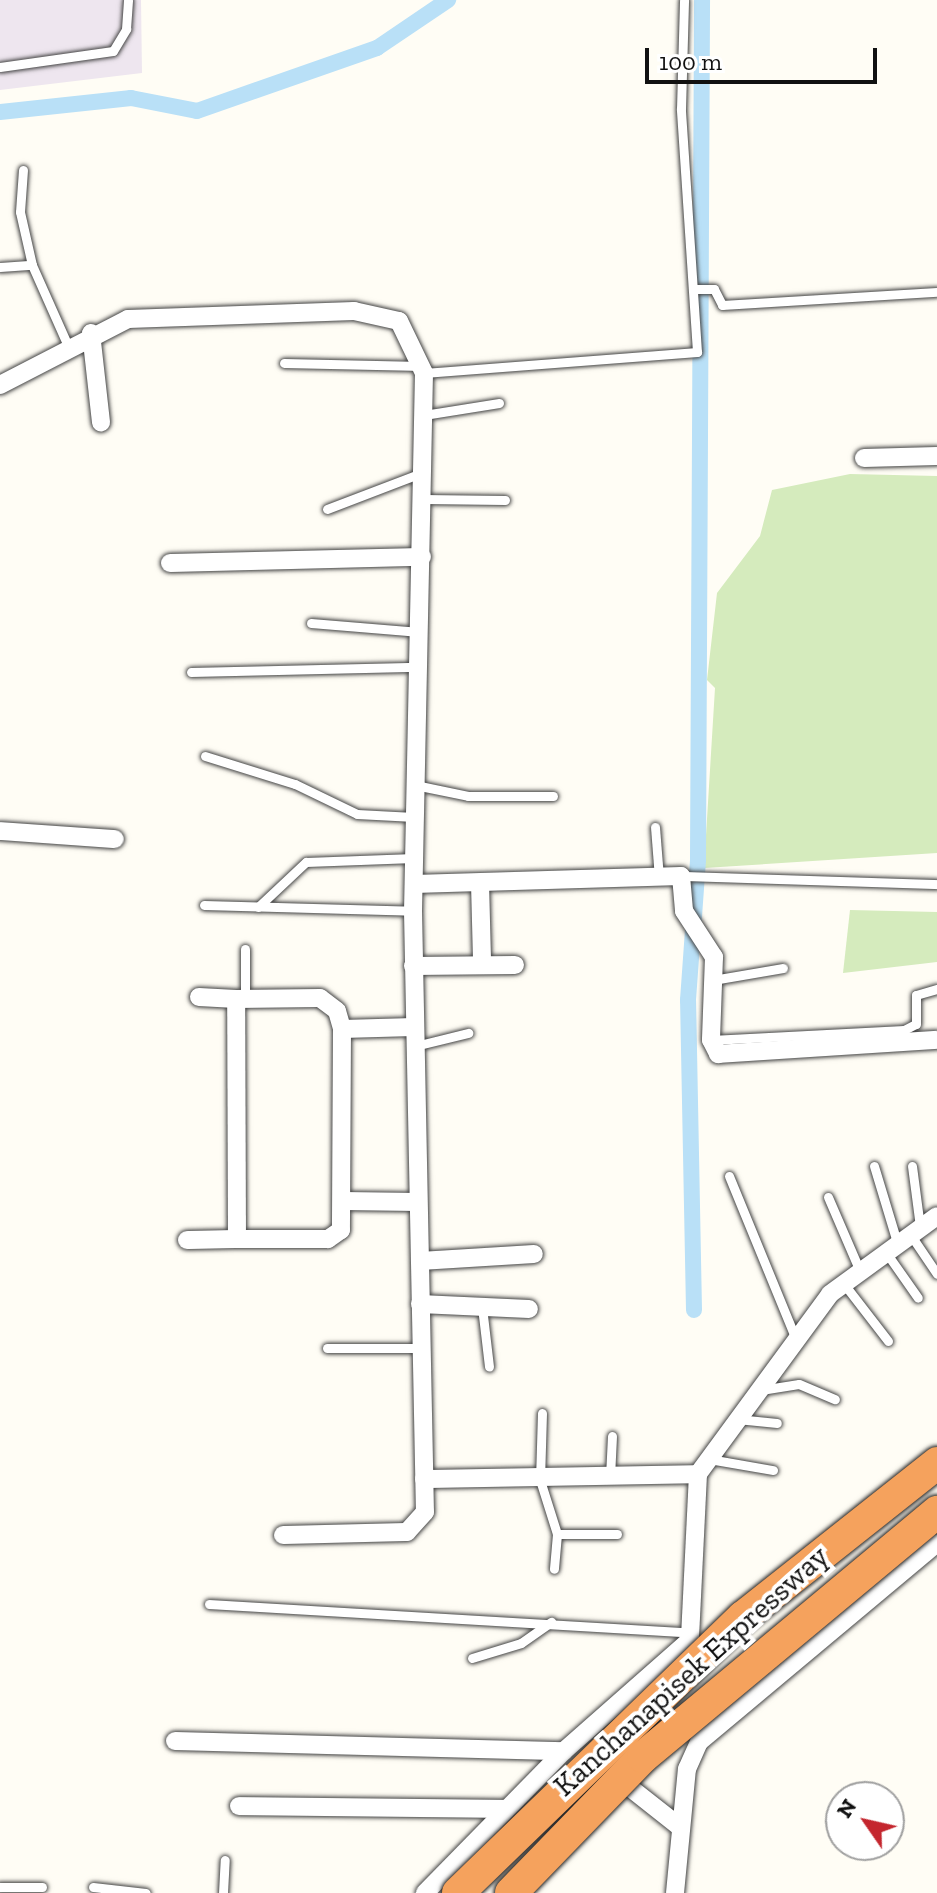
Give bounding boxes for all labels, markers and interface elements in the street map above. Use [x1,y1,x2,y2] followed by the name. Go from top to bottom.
[649,32,881,82] scale bar
[659,47,722,76] text: 100 m
[546,1538,836,1804] street label: Kanchanapisek Expressway
[825,1781,905,1861] north arrow
[830,1794,862,1823] text: N

